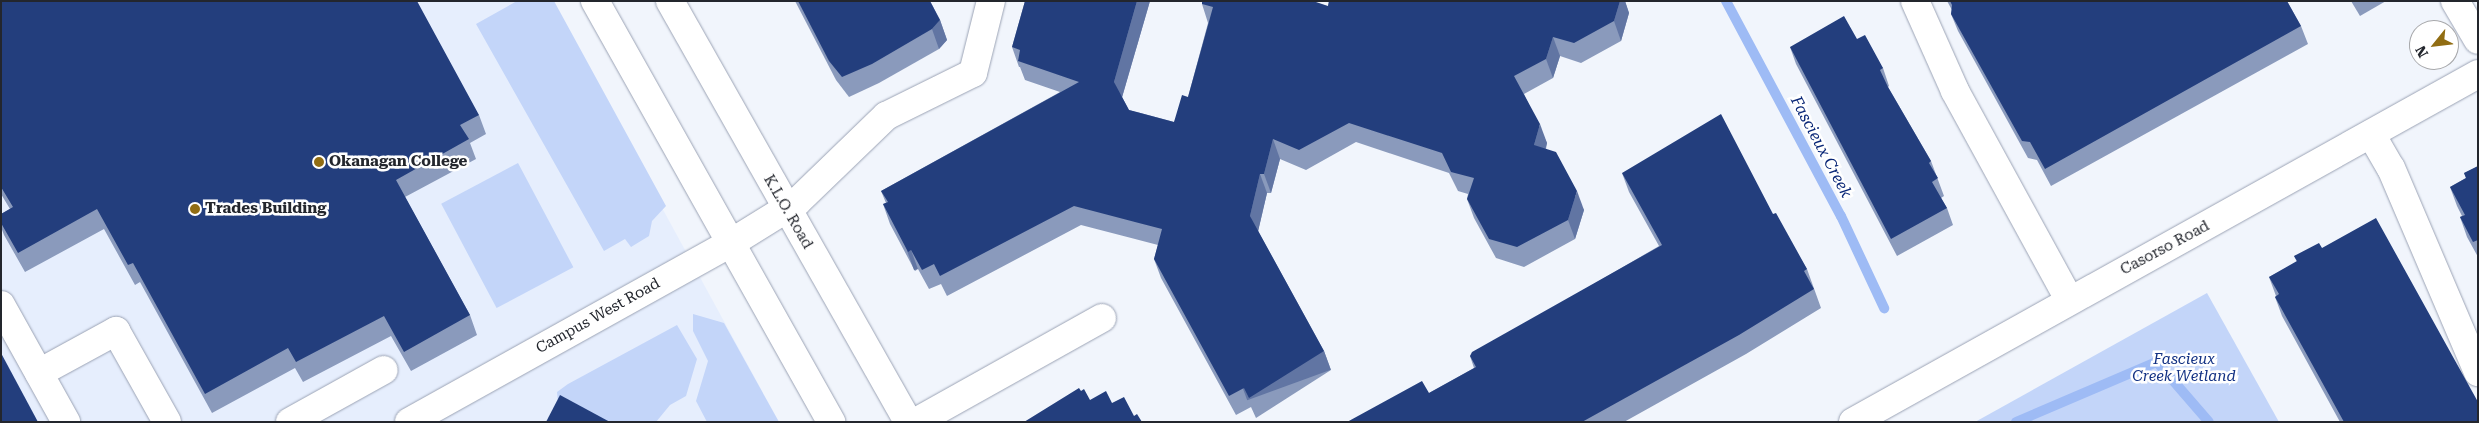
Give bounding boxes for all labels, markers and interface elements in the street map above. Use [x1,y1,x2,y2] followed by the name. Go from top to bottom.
[2409,20,2459,70] north arrow
[2412,43,2431,60] text: N
[1786,93,1856,201] water label: Fascieux Creek
[329,153,467,171] place label: Okanagan College
[313,156,325,168] marker: Okanagan College
[760,172,816,252] street label: K.L.O. Road
[205,200,326,218] place label: Trades Building
[189,203,201,215] marker: Trades Building
[2117,217,2213,279] street label: Casorso Road
[533,274,663,358] street label: Campus West Road
[2132,350,2236,385] park label: Fascieux Creek Wetland

